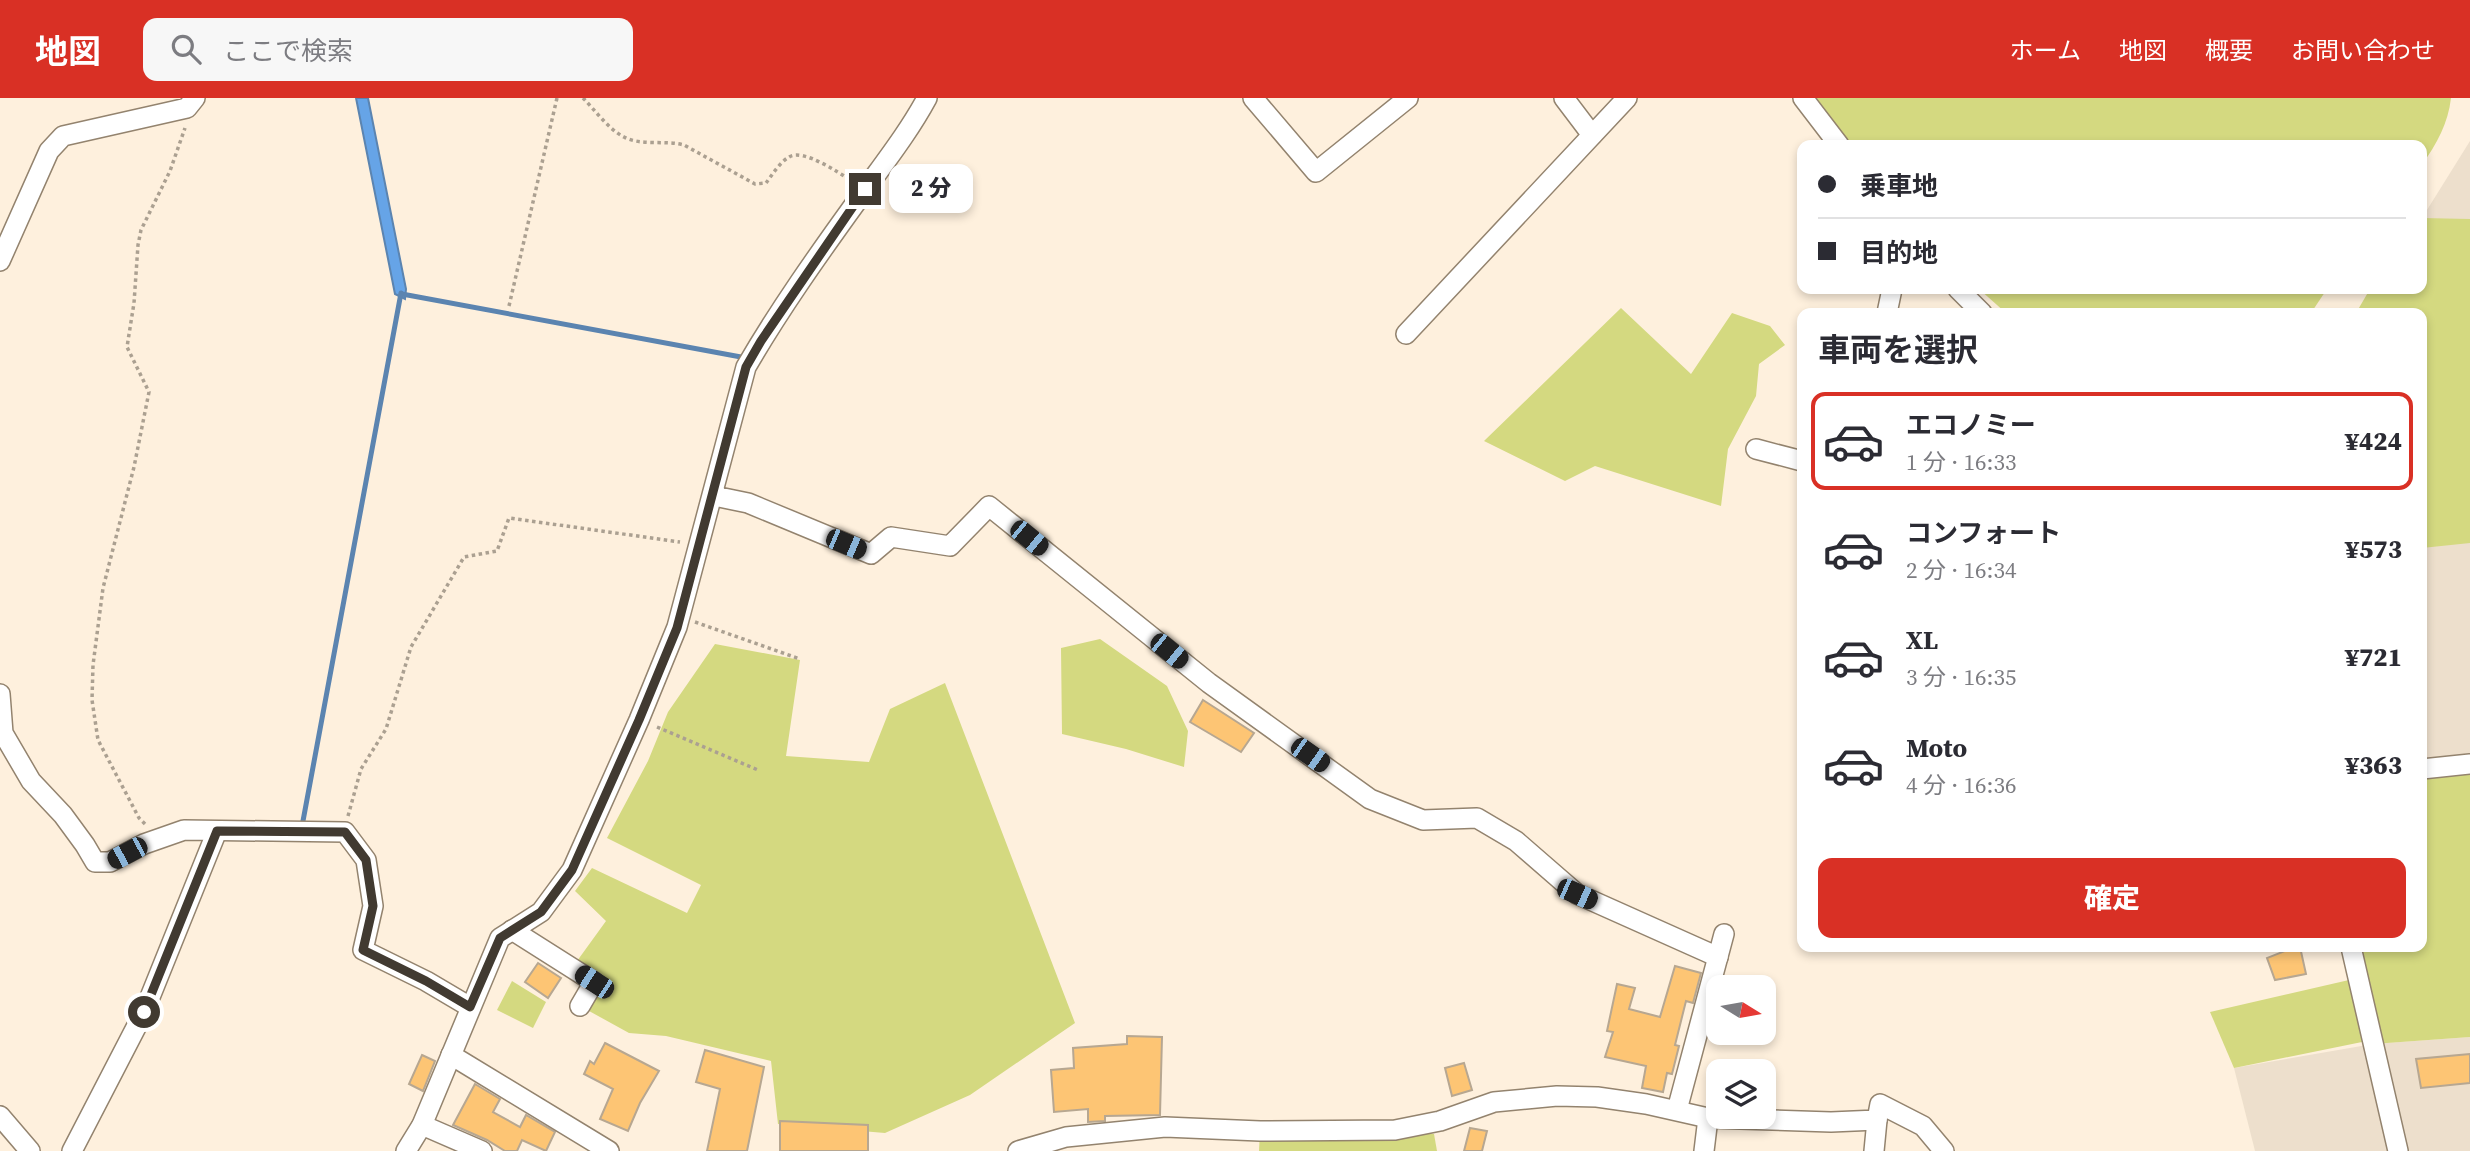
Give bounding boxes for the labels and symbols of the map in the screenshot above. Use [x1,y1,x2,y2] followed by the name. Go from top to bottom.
[890,164,973,214] callout: 2 分
[849,173,881,205] route end
[1007,517,1052,559] car
[823,526,870,562] car
[1147,630,1192,672] car
[1287,734,1334,776] car
[104,834,151,872] car
[1554,876,1601,912] car
[571,962,618,1002] car
[1706,975,1776,1045] north arrow
[128,996,160,1028] route start

